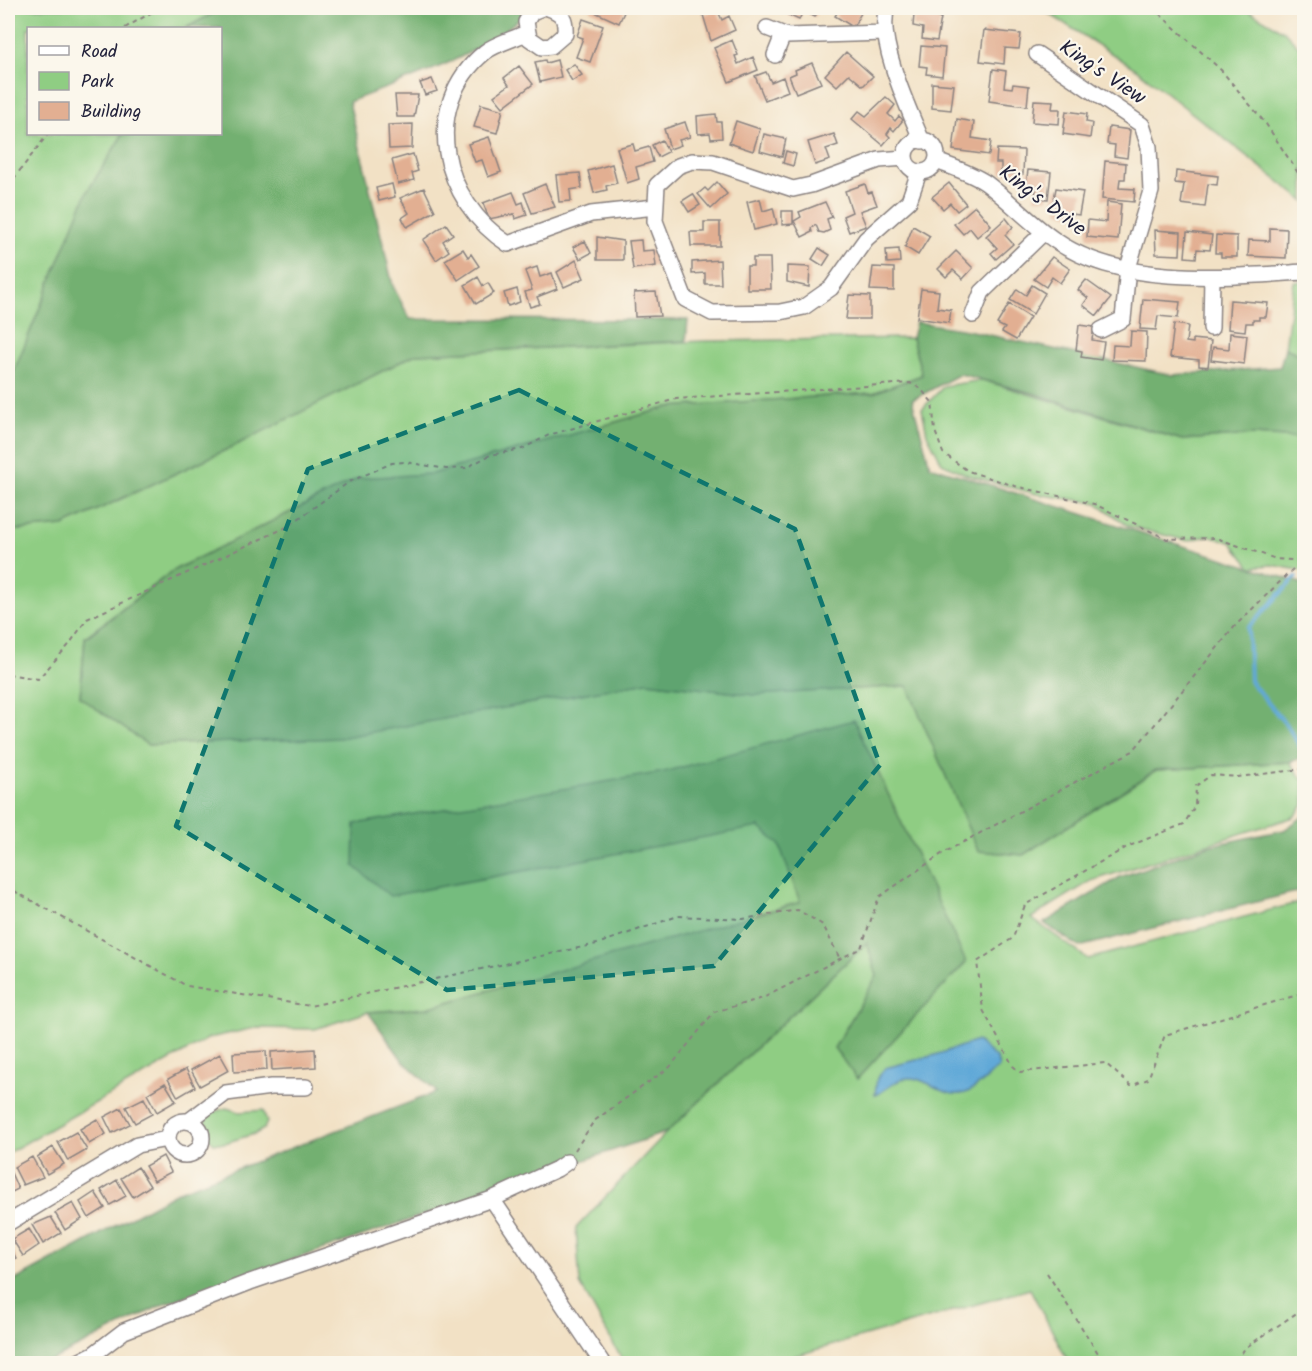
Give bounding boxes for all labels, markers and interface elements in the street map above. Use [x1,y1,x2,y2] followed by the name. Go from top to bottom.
[27,27,222,135] legend
[1052,32,1153,115] street label: King's View
[81,38,118,67] text: Road
[81,68,114,97] text: Park
[81,98,141,127] text: Building
[991,157,1093,245] street label: King's Drive

